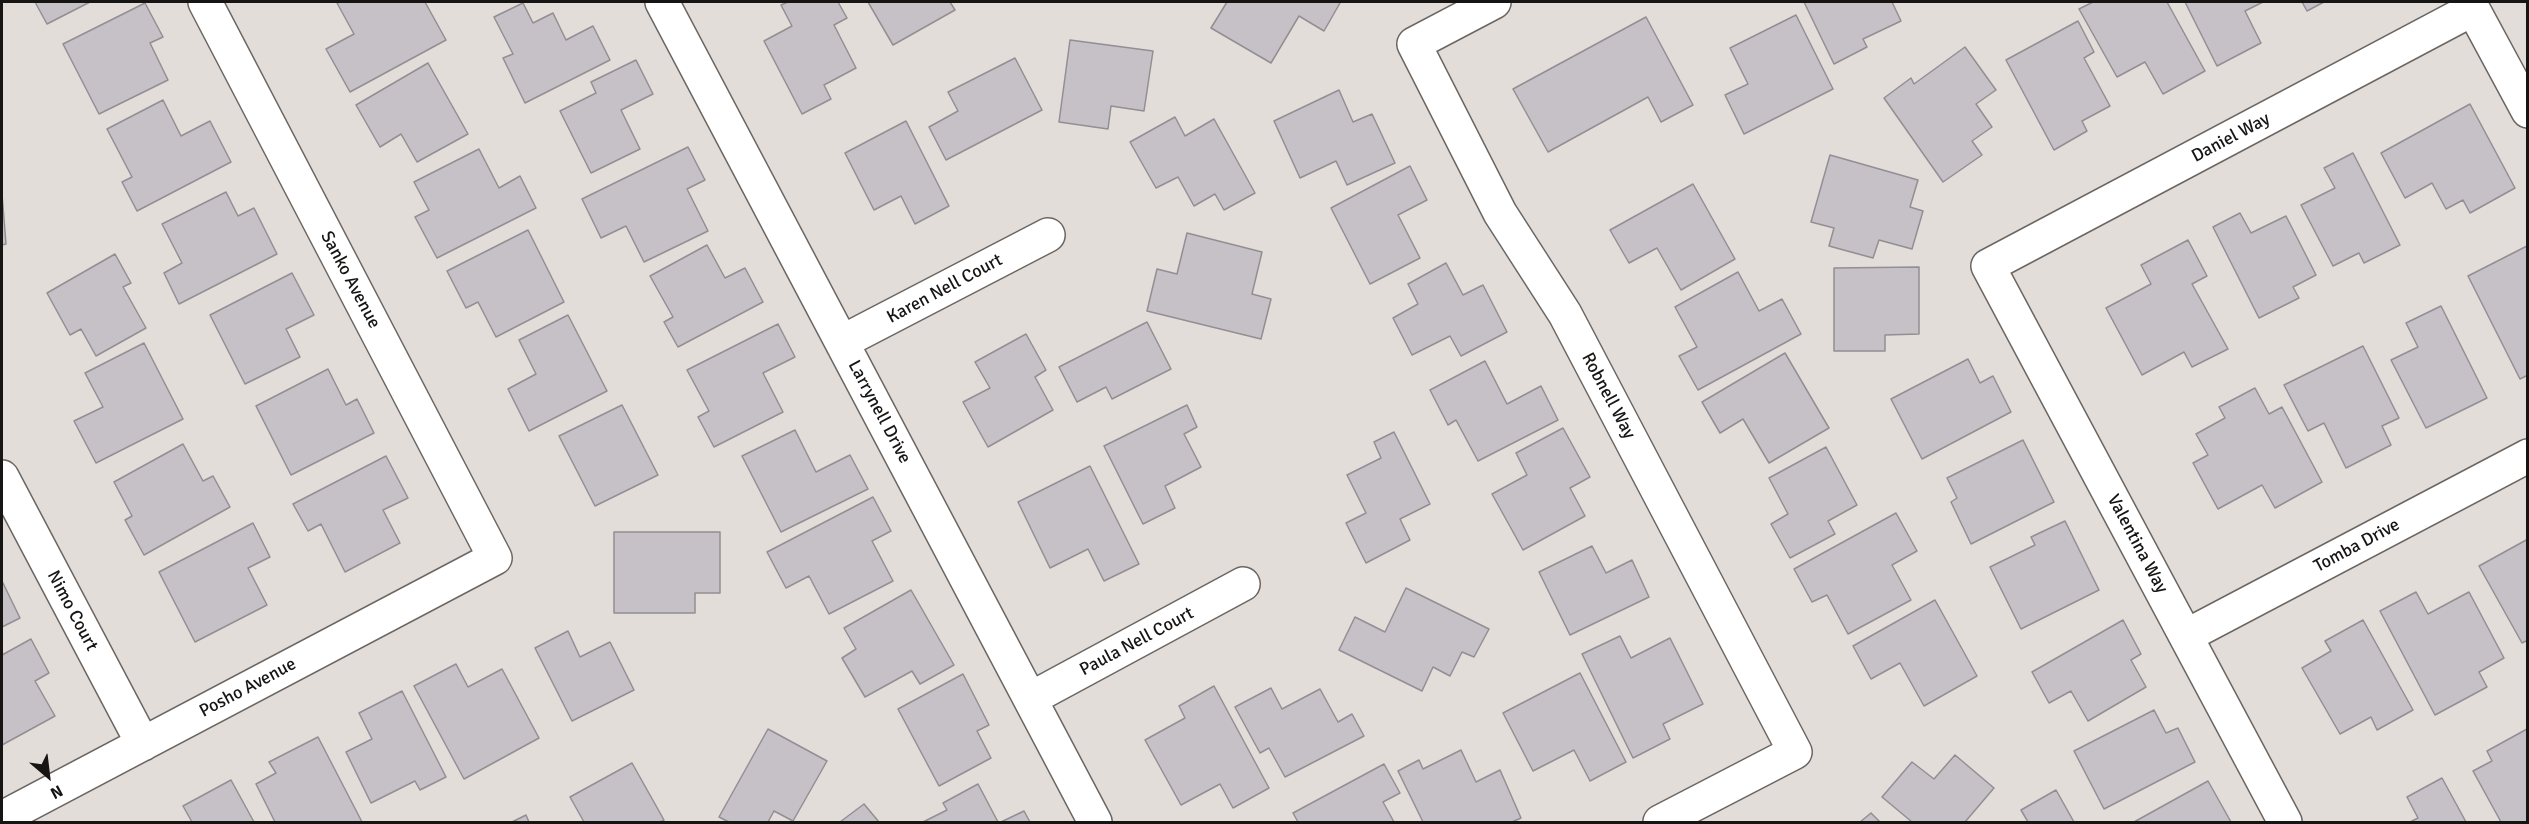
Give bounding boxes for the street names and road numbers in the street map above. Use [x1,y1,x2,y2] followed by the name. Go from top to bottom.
[2188,108,2274,168] street label: Daniel Way
[315,228,385,332] street label: Sanko Avenue
[884,249,1006,329] street label: Karen Nell Court
[1576,349,1640,443] street label: Robnell Way
[843,357,915,467] street label: Larrynell Drive
[2102,491,2172,597] street label: Valentina Way
[2310,514,2404,578] street label: Tomba Drive
[42,567,102,655] street label: Nimo Court
[1076,603,1198,681] street label: Paula Nell Court
[196,653,300,723] street label: Posho Avenue

